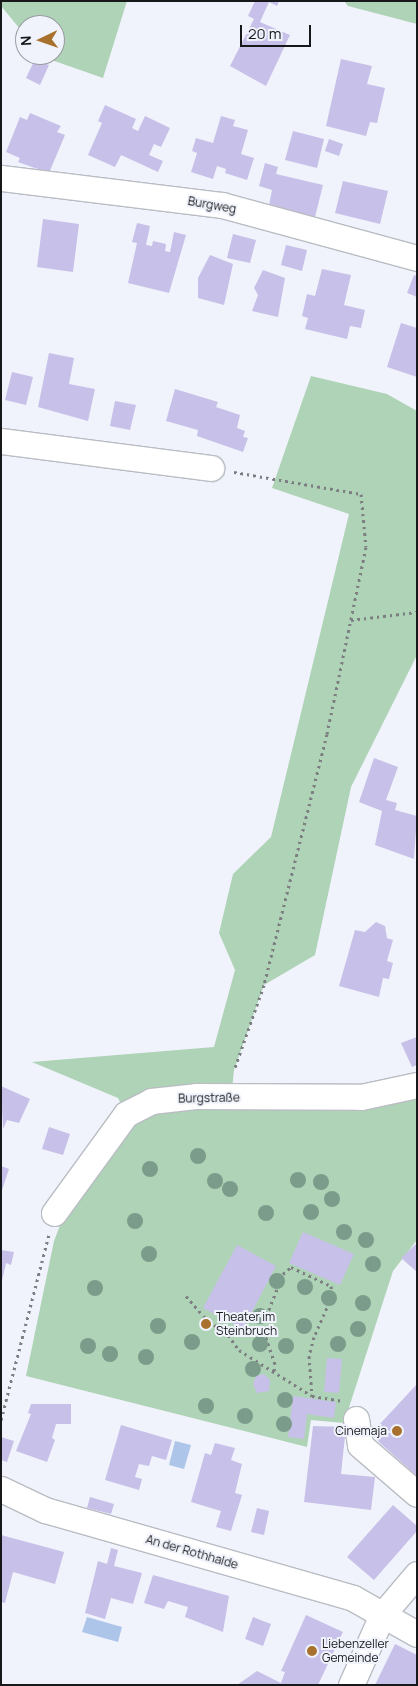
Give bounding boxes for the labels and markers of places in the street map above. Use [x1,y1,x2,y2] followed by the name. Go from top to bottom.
[216,1310,277,1338] place label: Theater im Steinbruch
[200,1318,212,1330] marker: Theater im Steinbruch
[335,1424,387,1438] place label: Cinemaja
[391,1425,403,1437] marker: Cinemaja
[322,1637,389,1665] place label: Liebenzeller Gemeinde
[306,1645,318,1657] marker: Liebenzeller Gemeinde

